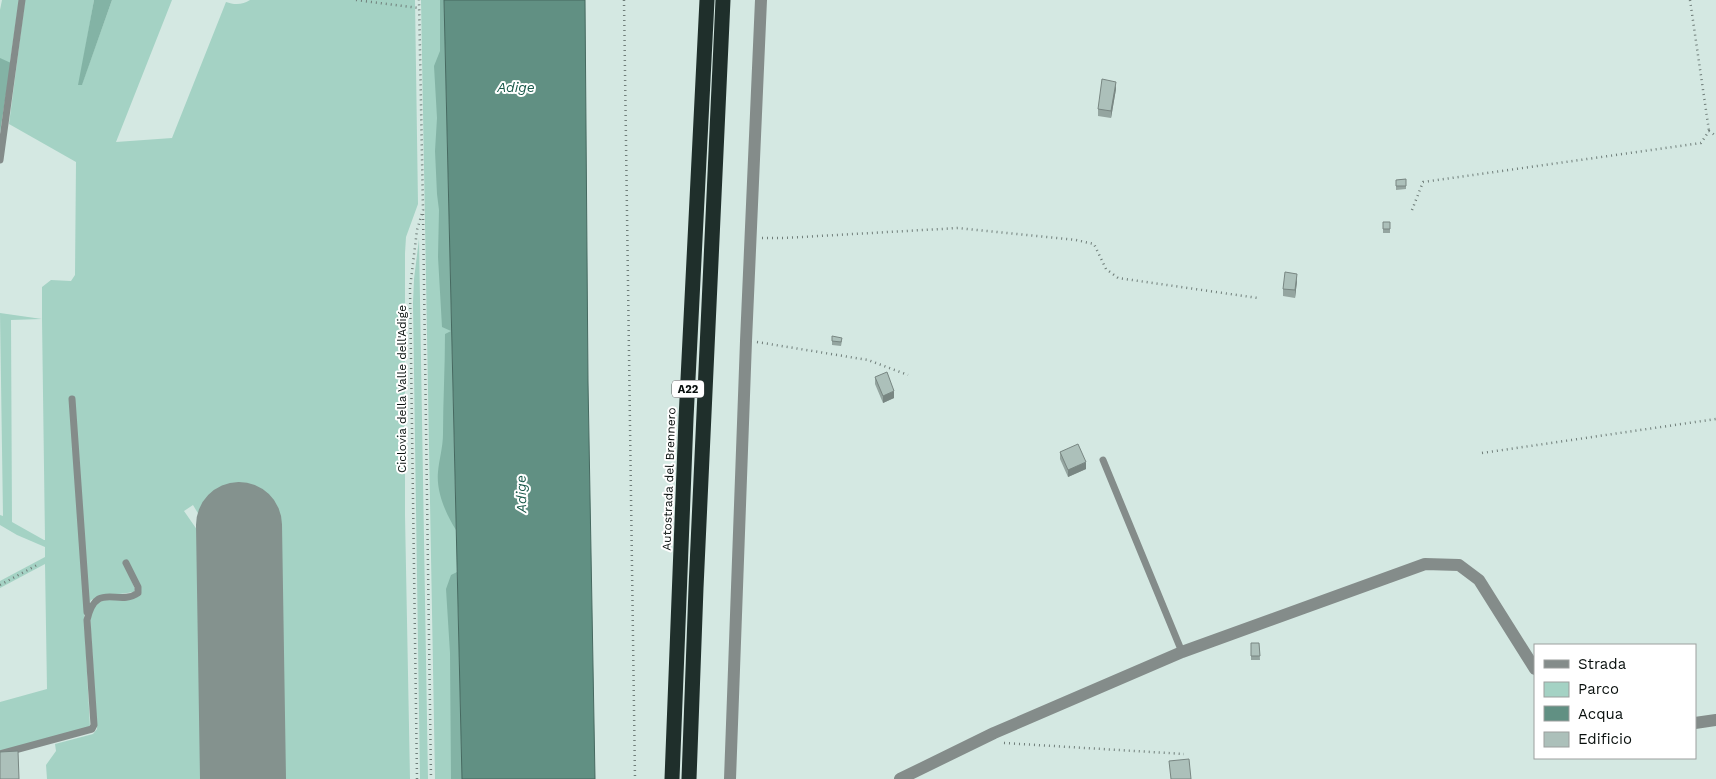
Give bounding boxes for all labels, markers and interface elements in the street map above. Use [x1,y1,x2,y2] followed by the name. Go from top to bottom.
[496,79,535,95] water label: Adige
[395,305,409,473] street label: Ciclovia della Valle dell'Adige
[672,380,704,398] road number: A22
[660,407,678,551] street label: Autostrada del Brennero
[513,475,529,514] water label: Adige
[1534,644,1696,759] legend
[1578,655,1627,673] text: Strada
[1578,680,1619,698] text: Parco
[1578,705,1624,723] text: Acqua
[1578,730,1632,748] text: Edificio

